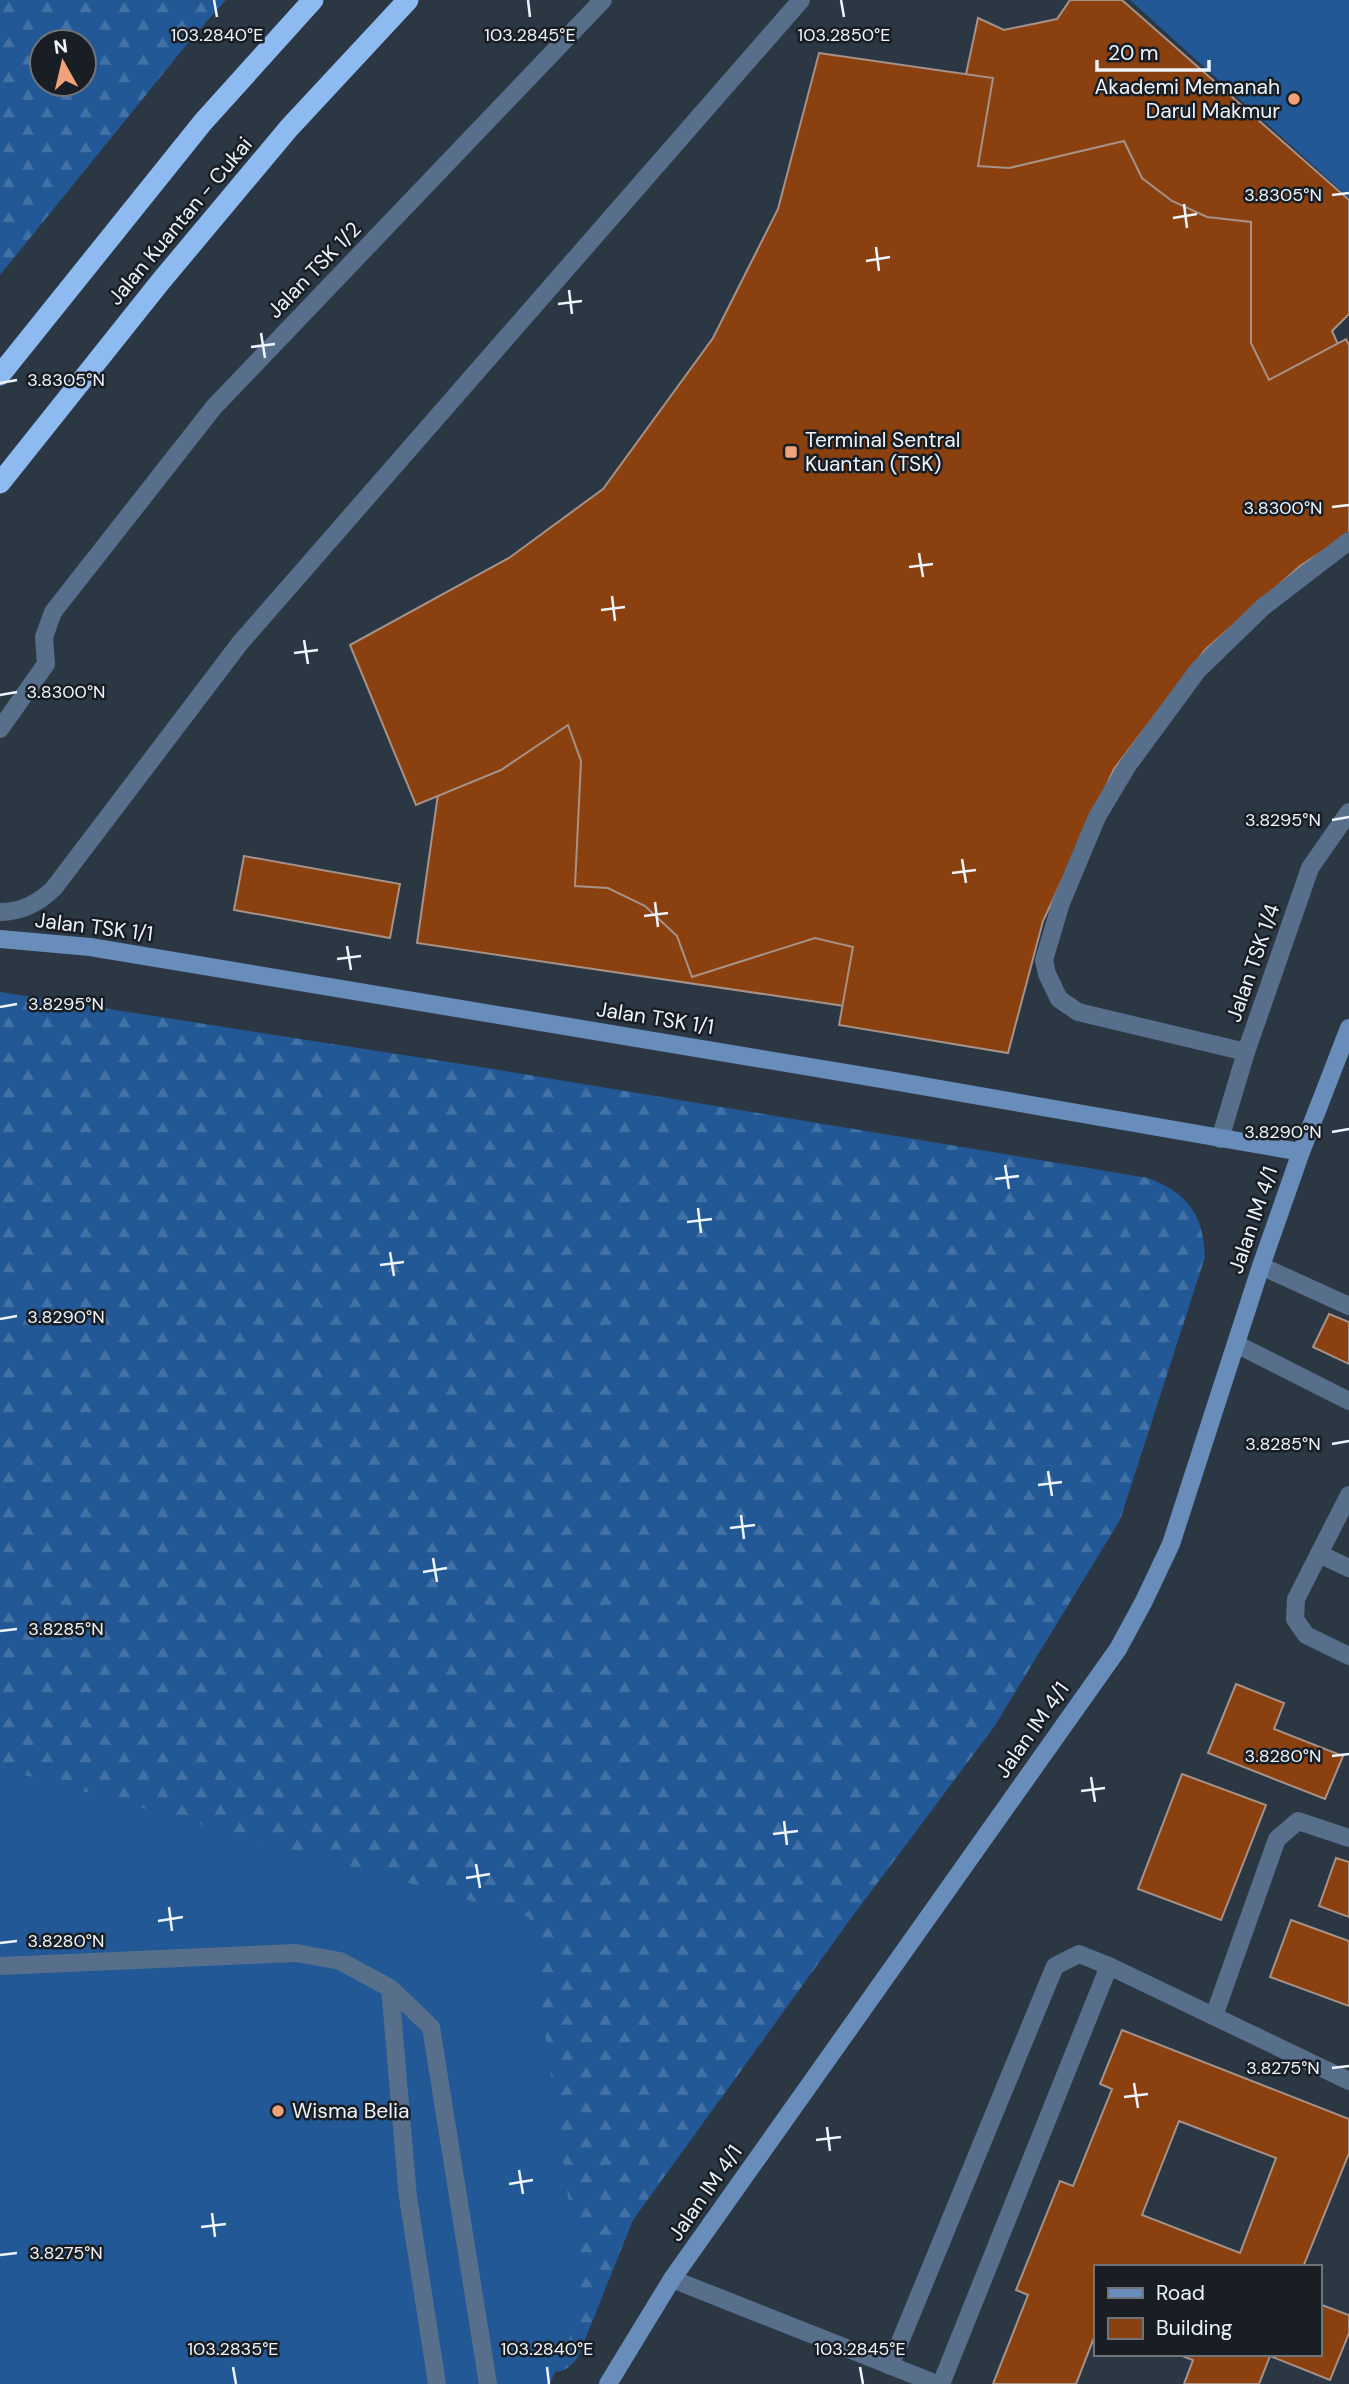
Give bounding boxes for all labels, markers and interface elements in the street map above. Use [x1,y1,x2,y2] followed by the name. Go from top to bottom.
[171,23,263,47] text: 103.2840°E
[484,23,576,47] text: 103.2845°E
[798,23,890,47] text: 103.2850°E
[28,28,98,98] north arrow
[1097,28,1209,72] scale bar
[52,33,69,60] text: N
[1108,39,1159,67] text: 20 m
[1094,73,1280,125] place label: Akademi Memanah Darul Makmur
[1286,91,1302,107] marker: Akademi Memanah Darul Makmur
[101,131,259,311] street label: Jalan Kuantan - Cukai
[1244,183,1322,207] text: 3.8305°N
[261,216,367,324] street label: Jalan TSK 1/2
[27,368,105,392] text: 3.8305°N
[805,426,960,478] place label: Terminal Sentral Kuantan (TSK)
[783,444,799,460] marker: Terminal Sentral Kuantan (TSK)
[1243,496,1323,520] text: 3.8300°N
[26,680,106,704] text: 3.8300°N
[1245,808,1321,832] text: 3.8295°N
[1220,900,1286,1026] street label: Jalan TSK 1/4
[33,906,155,948] street label: Jalan TSK 1/1
[28,992,104,1016] text: 3.8295°N
[594,995,716,1041] street label: Jalan TSK 1/1
[1244,1120,1322,1144] text: 3.8290°N
[1222,1163,1284,1277] street label: Jalan IM 4/1
[27,1305,105,1329] text: 3.8290°N
[1245,1432,1321,1456] text: 3.8285°N
[28,1617,104,1641] text: 3.8285°N
[989,1676,1075,1784] street label: Jalan IM 4/1
[1245,1744,1321,1768] text: 3.8280°N
[28,1929,104,1953] text: 3.8280°N
[1246,2056,1320,2080] text: 3.8275°N
[292,2097,409,2125] place label: Wisma Belia
[270,2103,286,2119] marker: Wisma Belia
[662,2139,748,2247] street label: Jalan IM 4/1
[29,2241,103,2265] text: 3.8275°N
[1094,2265,1321,2356] legend
[1156,2279,1205,2307] text: Road
[1156,2314,1233,2342] text: Building
[187,2337,279,2361] text: 103.2835°E
[501,2337,593,2361] text: 103.2840°E
[814,2337,906,2361] text: 103.2845°E

